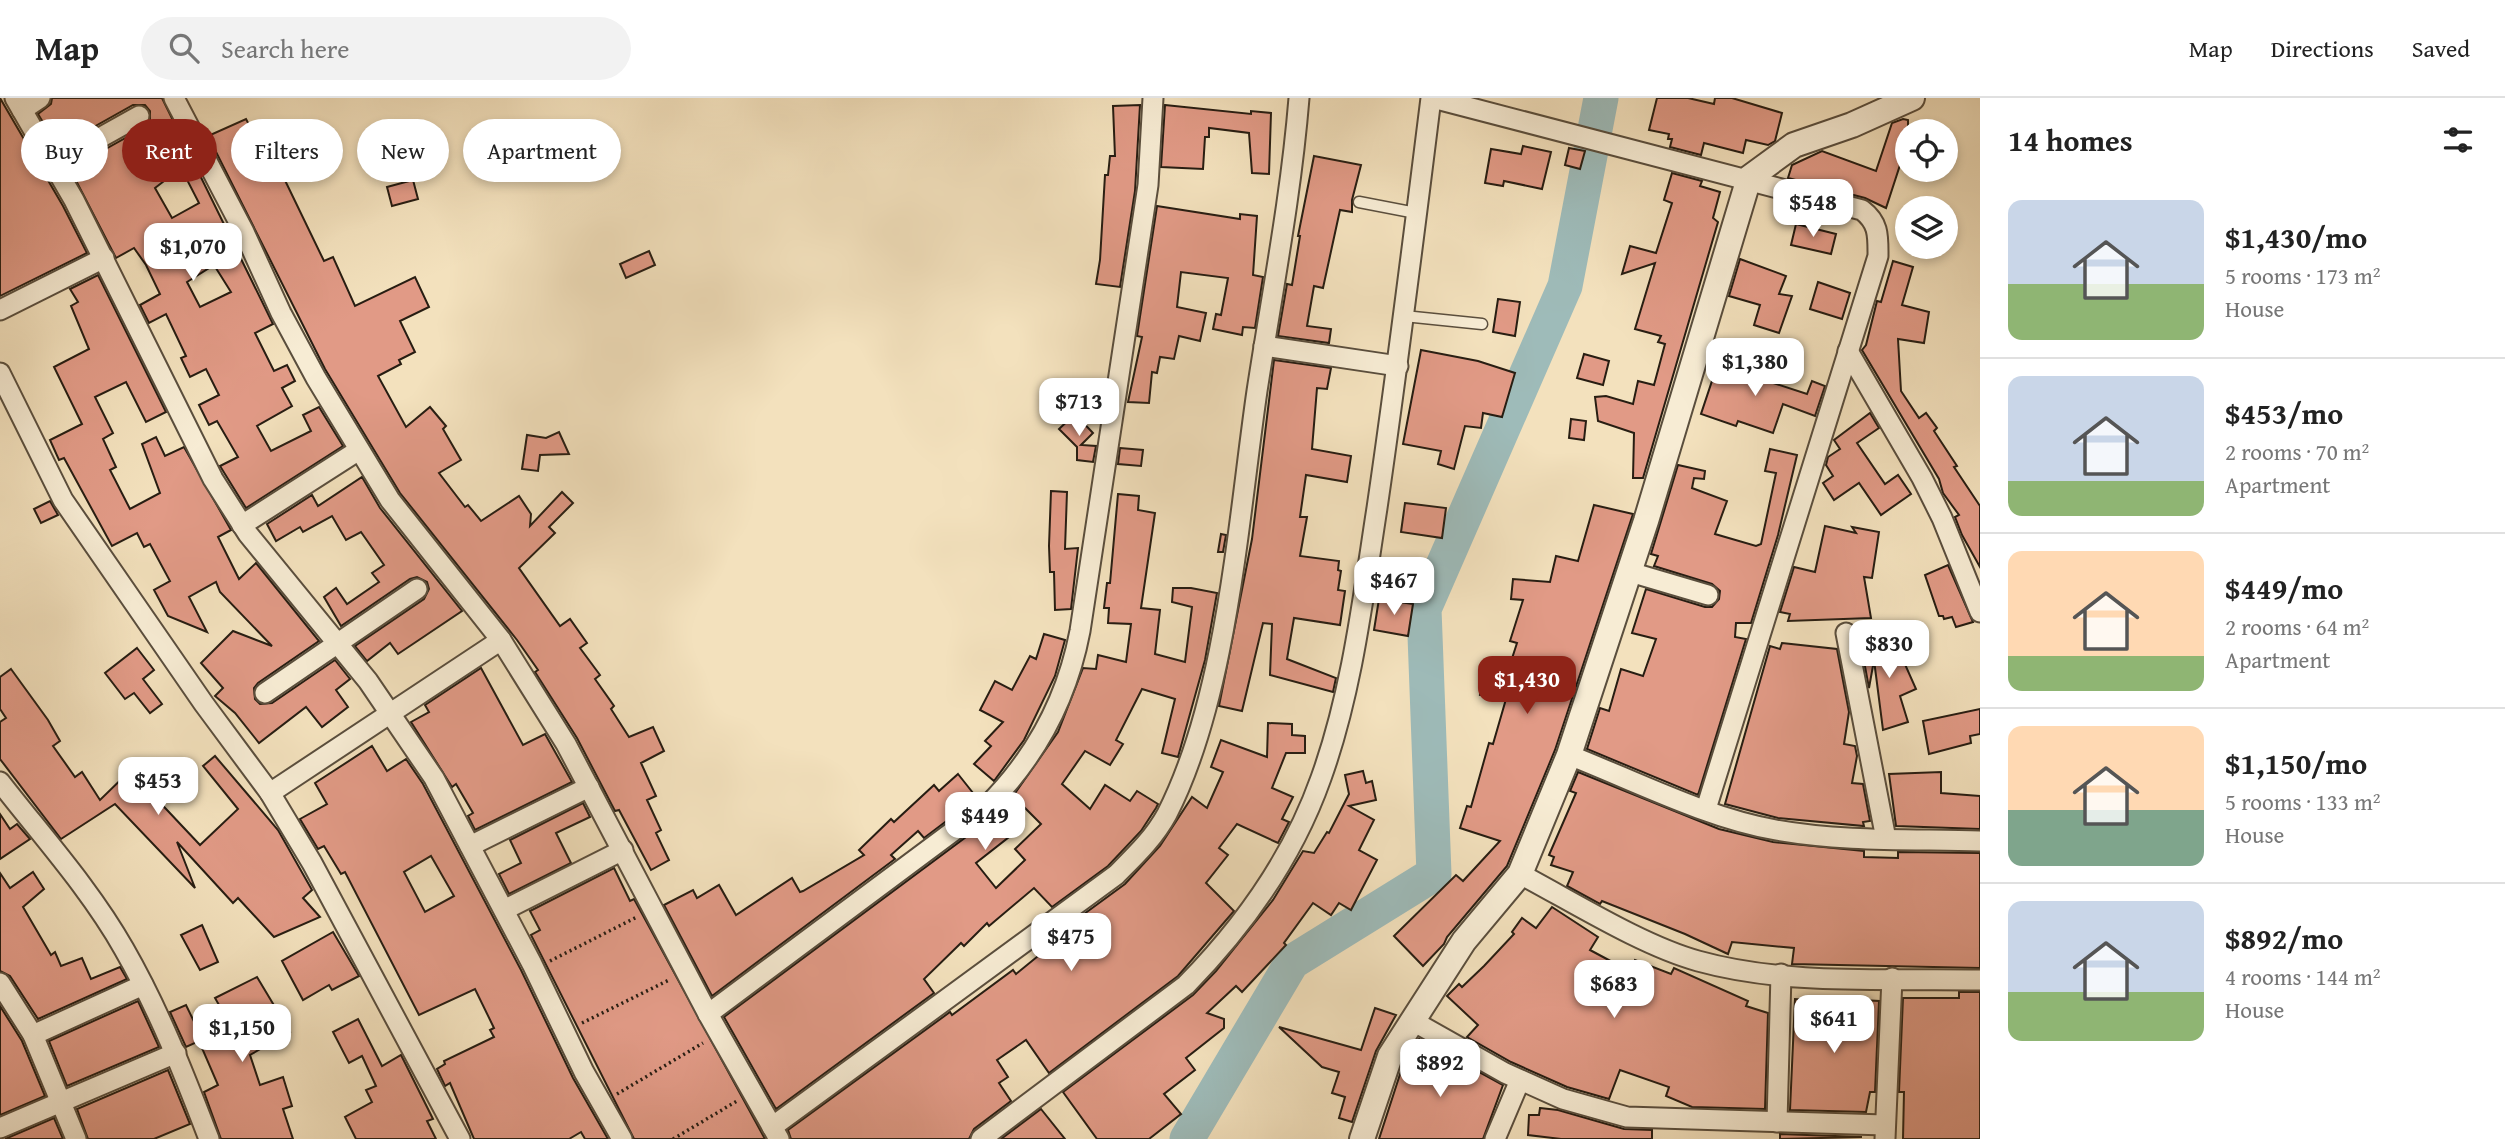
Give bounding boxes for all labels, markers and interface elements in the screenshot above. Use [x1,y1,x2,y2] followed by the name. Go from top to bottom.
[141,17,631,80] search box
[35,24,99,72] text: Map
[165,29,203,67] icon: search
[221,29,349,68] text: Search here
[2189,31,2233,66] text: Map
[2271,31,2374,66] text: Directions
[2412,31,2470,66] text: Saved
[2008,118,2133,162] text: 14 homes
[21,119,108,182] chip: Buy
[122,119,217,182] chip: Rent
[231,119,343,182] chip: Filters
[357,119,449,182] chip: New
[463,119,621,182] chip: Apartment
[1895,119,1958,259] map controls
[1895,119,1958,182] button: locate
[2439,121,2477,159] icon: filters
[1772,180,1854,239] pin: $548
[1789,185,1837,218] text: $548
[1895,196,1958,259] button: layers
[2225,215,2367,259] text: $1,430/mo
[136,223,250,283] pin: $1,070
[2064,228,2148,312] icon: home
[160,229,226,262] text: $1,070
[2225,259,2380,292] text: 5 rooms · 173 m²
[2225,292,2284,325] text: House
[1698,338,1812,398] pin: $1,380
[1722,344,1788,377] text: $1,380
[1038,378,1120,438] pin: $713
[1055,384,1103,417] text: $713
[2225,391,2343,435] text: $453/mo
[2064,404,2148,488] icon: home
[2225,435,2369,468] text: 2 rooms · 70 m²
[2225,468,2330,501] text: Apartment
[1353,558,1435,617] pin: $467
[1370,563,1418,596] text: $467
[2225,566,2343,610] text: $449/mo
[2064,579,2148,663] icon: home
[2225,610,2369,643] text: 2 rooms · 64 m²
[1848,620,1930,680] pin: $830
[1865,626,1913,659] text: $830
[2225,643,2330,676] text: Apartment
[1470,656,1584,716] pin: $1,430
[1494,662,1560,695] text: $1,430
[2225,741,2367,785] text: $1,150/mo
[2064,754,2148,838] icon: home
[117,758,199,817] pin: $453
[134,763,182,796] text: $453
[2225,785,2380,818] text: 5 rooms · 133 m²
[944,792,1026,852] pin: $449
[961,798,1009,831] text: $449
[2225,818,2284,851] text: House
[1030,914,1112,973] pin: $475
[2225,916,2343,960] text: $892/mo
[1047,919,1095,952] text: $475
[2064,929,2148,1013] icon: home
[1573,960,1655,1020] pin: $683
[2225,960,2380,993] text: 4 rooms · 144 m²
[1590,966,1638,999] text: $683
[2225,993,2284,1026] text: House
[1793,996,1875,1055] pin: $641
[1810,1001,1858,1034] text: $641
[185,1004,299,1064] pin: $1,150
[209,1010,275,1043] text: $1,150
[1399,1040,1481,1099] pin: $892
[1416,1045,1464,1078] text: $892

